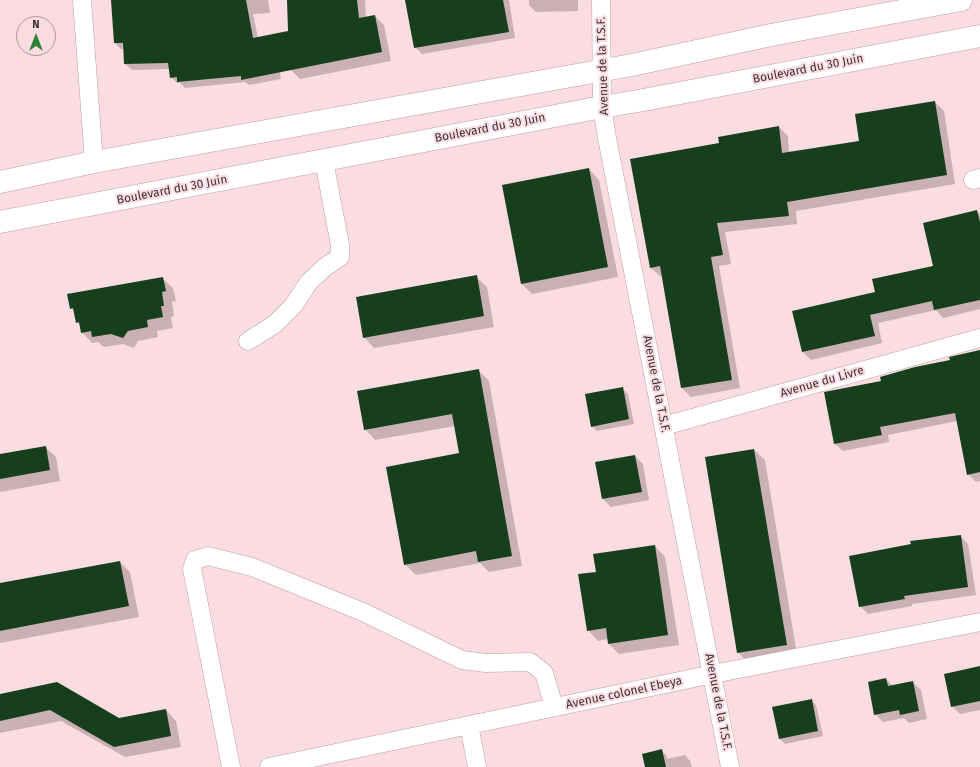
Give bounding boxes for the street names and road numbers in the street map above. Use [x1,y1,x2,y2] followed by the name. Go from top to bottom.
[594,16,612,116] street label: Avenue de la T.S.F.
[751,51,865,87] street label: Boulevard du 30 Juin
[433,110,547,146] street label: Boulevard du 30 Juin
[115,172,229,208] street label: Boulevard du 30 Juin
[640,334,672,434] street label: Avenue de la T.S.F.
[778,363,866,401] street label: Avenue du Livre
[702,652,734,752] street label: Avenue de la T.S.F.
[565,674,683,712] street label: Avenue colonel Ebeya

